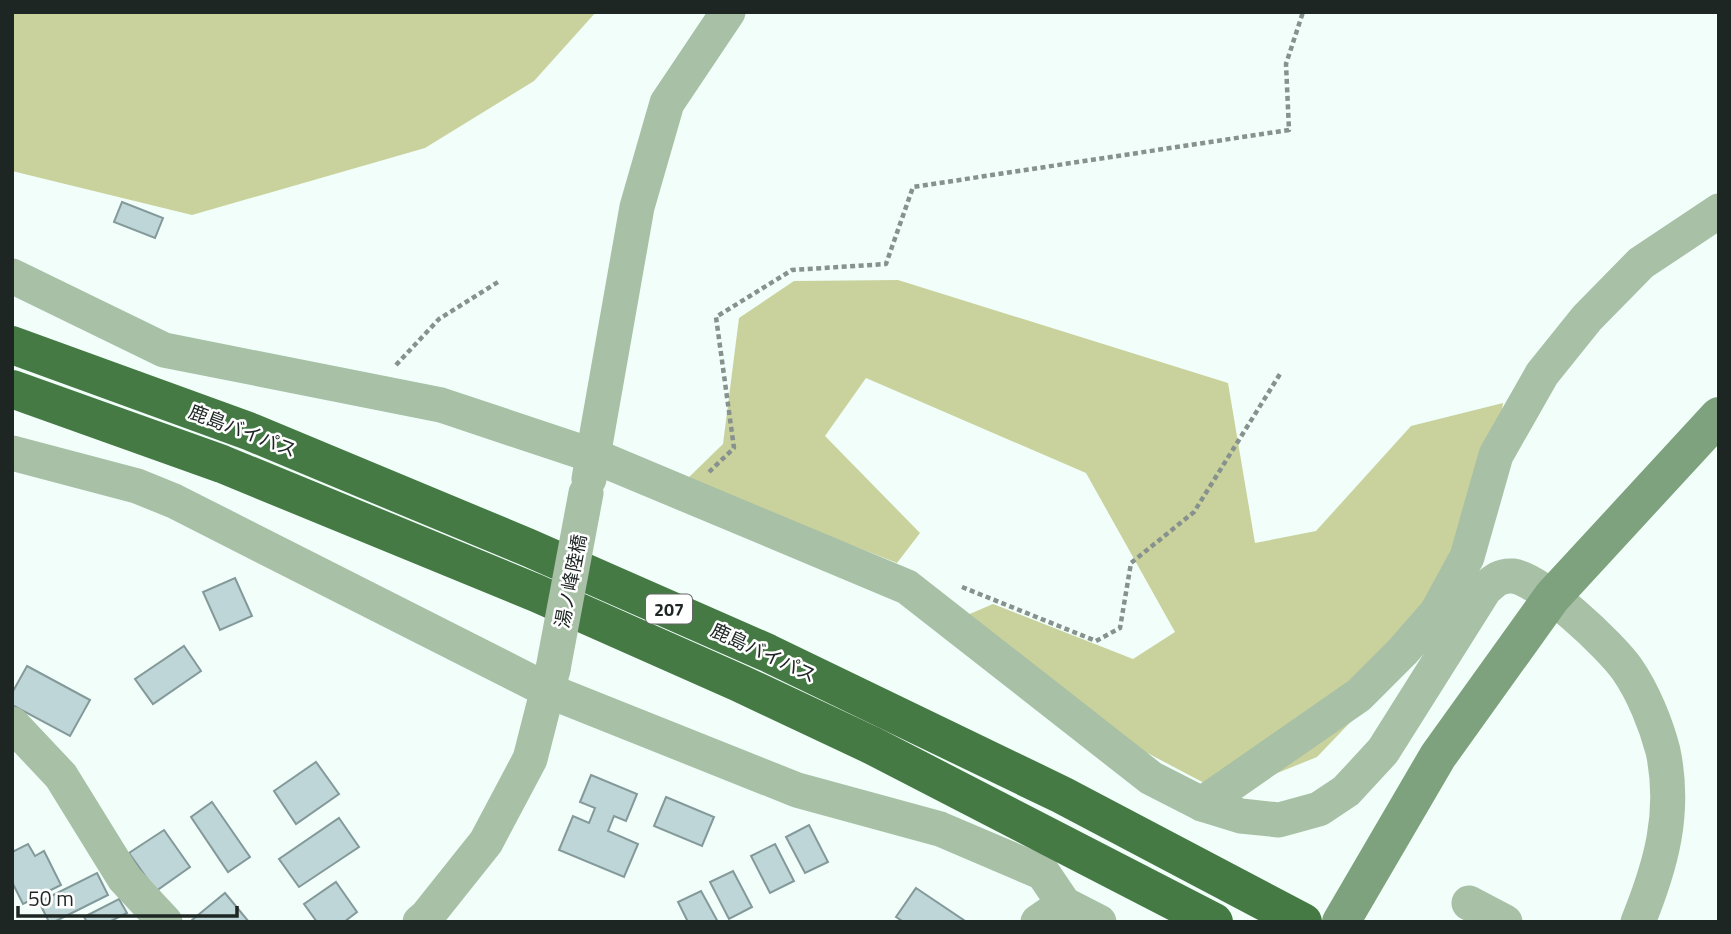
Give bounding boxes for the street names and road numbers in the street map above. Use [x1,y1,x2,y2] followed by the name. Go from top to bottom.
[185,396,301,464] street label: 鹿島バイパス
[547,532,593,630] street label: 湯ノ峰陸橋
[646,594,692,624] road number: 207
[706,615,822,689] street label: 鹿島バイパス

